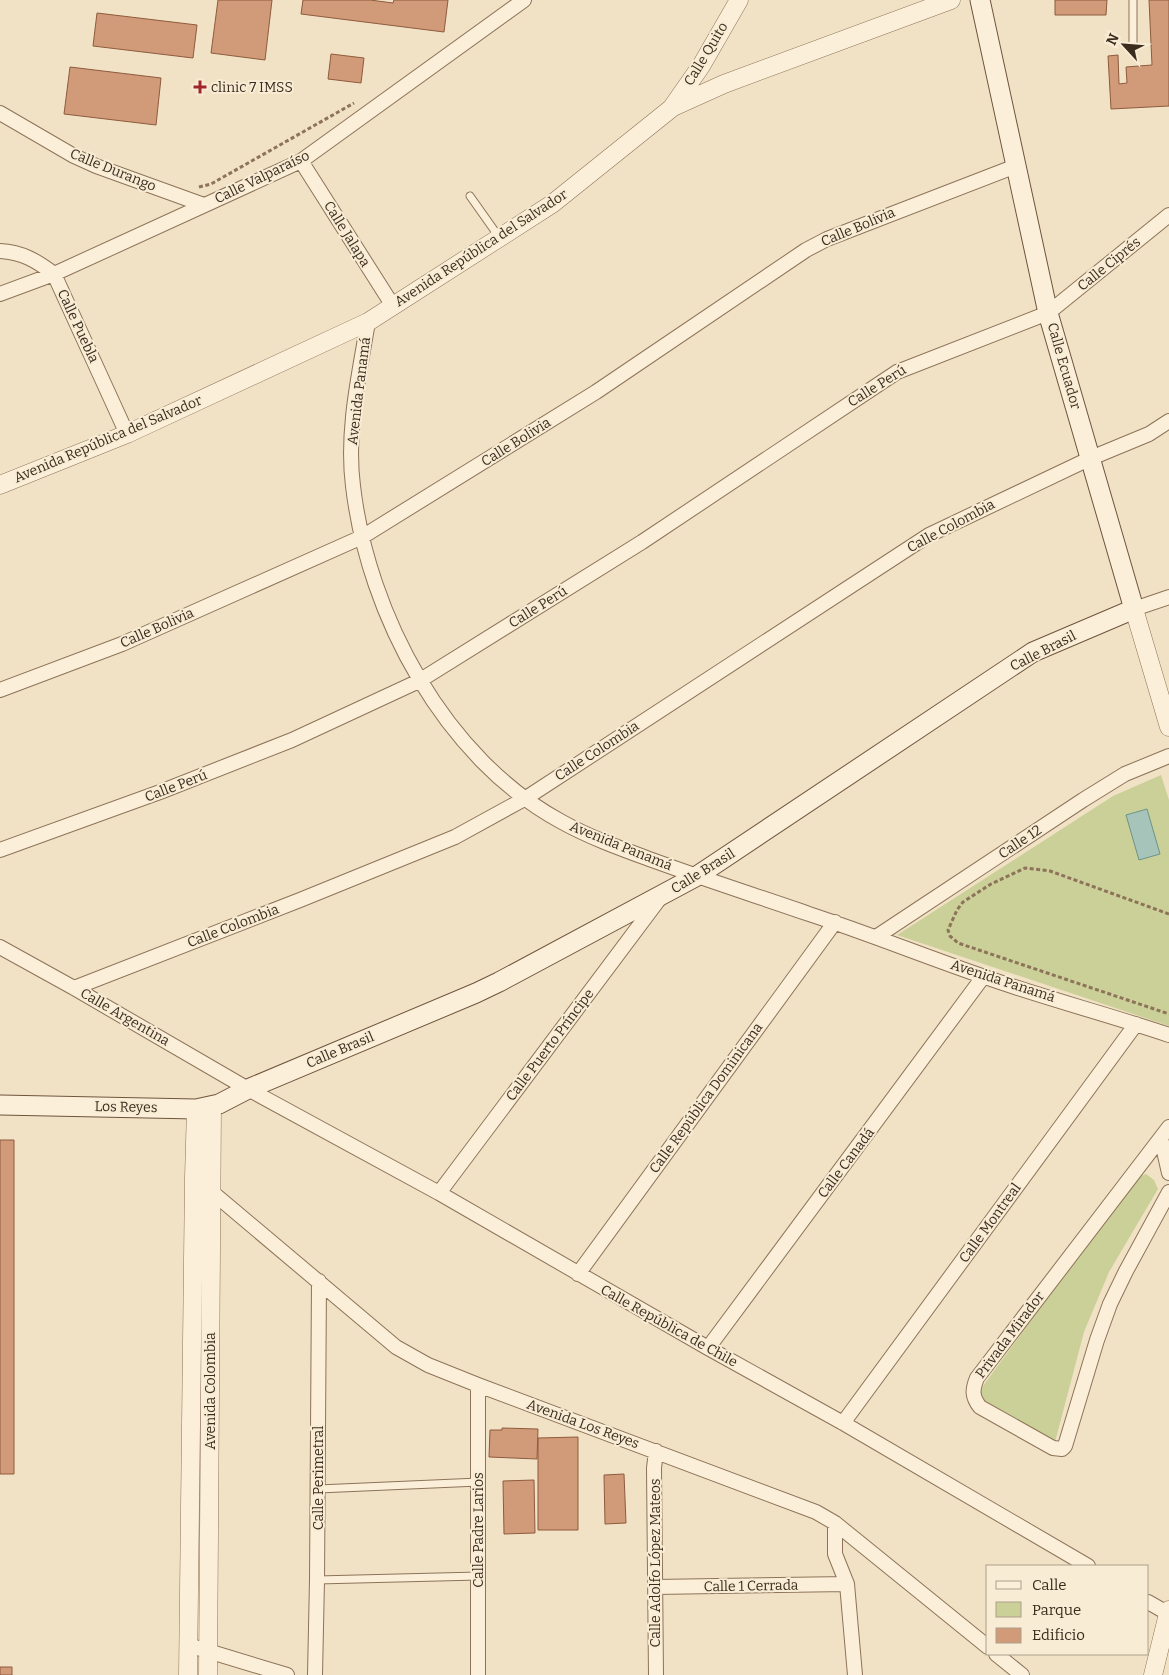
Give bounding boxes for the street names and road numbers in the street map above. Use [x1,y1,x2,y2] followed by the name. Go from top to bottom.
[680,19,732,89] street label: Calle Quito
[67,145,159,195] street label: Calle Durango
[212,147,312,207] street label: Calle Valparaíso
[391,186,571,310] street label: Avenida República del Salvador
[320,198,374,270] street label: Calle Jalapa
[818,204,898,250] street label: Calle Bolivia
[1074,233,1144,295] street label: Calle Ciprés
[54,287,103,366] street label: Calle Puebla
[1044,321,1084,411] street label: Calle Ecuador
[344,336,374,446] street label: Avenida Panamá
[845,361,910,411] street label: Calle Perú
[11,392,205,486] street label: Avenida República del Salvador
[478,414,554,470] street label: Calle Bolivia
[904,496,998,556] street label: Calle Colombia
[506,582,571,632] street label: Calle Perú
[118,604,197,652] street label: Calle Bolivia
[1007,627,1079,675] street label: Calle Brasil
[552,717,643,784] street label: Calle Colombia
[142,766,210,806] street label: Calle Perú
[567,818,675,874] street label: Avenida Panamá
[995,821,1045,863] street label: Calle 12
[668,845,738,897] street label: Calle Brasil
[185,901,282,951] street label: Calle Colombia
[949,956,1058,1006] street label: Avenida Panamá
[77,985,173,1050] street label: Calle Argentina
[502,986,598,1104] street label: Calle Puerto Príncipe
[646,1019,767,1177] street label: Calle República Dominicana
[304,1028,376,1072] street label: Calle Brasil
[94,1098,158,1116] street label: Los Reyes
[814,1124,878,1202] street label: Calle Canadá
[955,1180,1025,1266] street label: Calle Montreal
[597,1281,741,1371] street label: Calle República de Chile
[972,1288,1048,1382] street label: Privada Mirador
[202,1332,219,1450] street label: Avenida Colombia
[524,1396,642,1452] street label: Avenida Los Reyes
[310,1426,327,1530] street label: Calle Perimetral
[470,1472,487,1588] street label: Calle Padre Larios
[647,1479,664,1647] street label: Calle Adolfo López Mateos
[703,1577,799,1595] street label: Calle 1 Cerrada

